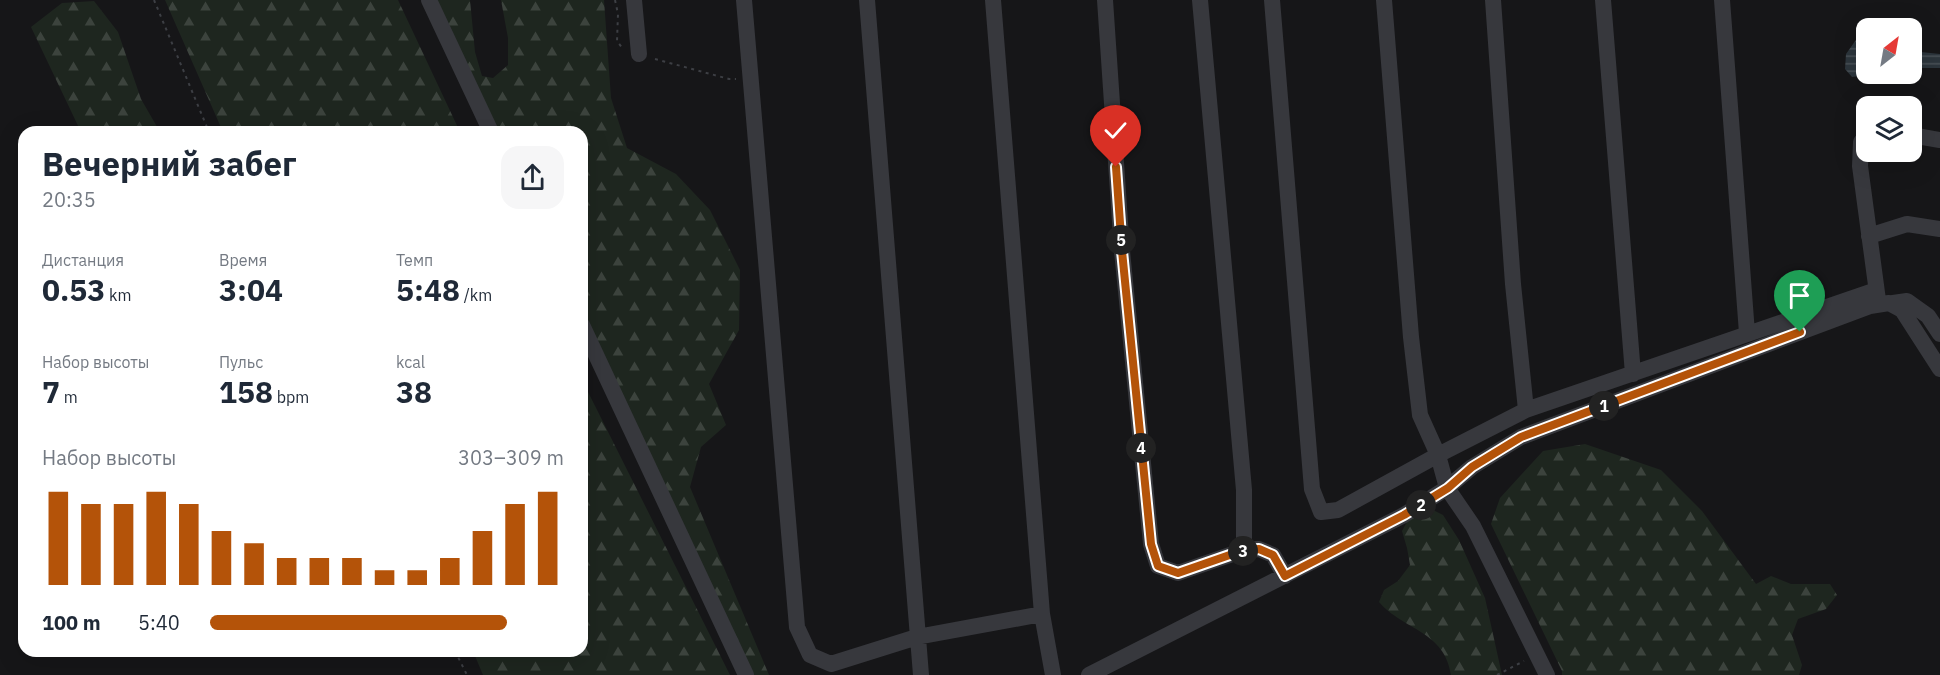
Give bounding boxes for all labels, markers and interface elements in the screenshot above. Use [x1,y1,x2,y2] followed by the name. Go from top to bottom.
[1856,18,1922,84] north arrow
[1856,18,1922,162] map controls
[1856,96,1922,162] button: layers
[1090,105,1141,167] pin
[1099,114,1132,147] icon: check
[42,142,297,185] text: Вечерний забег
[501,146,564,209] button: share
[42,186,96,213] text: 20:35
[1106,225,1136,255] pin: 5
[1116,230,1126,250] text: 5
[42,250,124,270] text: Дистанция
[219,250,267,270] text: Время
[396,250,433,270] text: Темп
[42,270,105,309] text: 0.53
[219,270,283,309] text: 3:04
[396,270,460,309] text: 5:48
[1774,270,1825,332] pin
[1783,279,1816,312] icon: arrive
[105,285,132,305] text: km
[460,285,492,305] text: /km
[42,352,149,372] text: Набор высоты
[219,352,263,372] text: Пульс
[396,352,425,372] text: kcal
[42,372,60,411] text: 7
[219,372,273,411] text: 158
[396,372,432,411] text: 38
[60,387,78,407] text: m
[273,387,309,407] text: bpm
[1589,391,1619,421] pin: 1
[1599,396,1609,416] text: 1
[1126,433,1156,463] pin: 4
[1136,438,1146,458] text: 4
[42,444,176,471] text: Набор высоты
[458,444,564,471] text: 303–309 m
[1406,490,1436,520] pin: 2
[1416,495,1426,515] text: 2
[1228,536,1258,566] pin: 3
[1238,541,1248,561] text: 3
[42,609,101,636] text: 100 m
[138,609,180,636] text: 5:40

